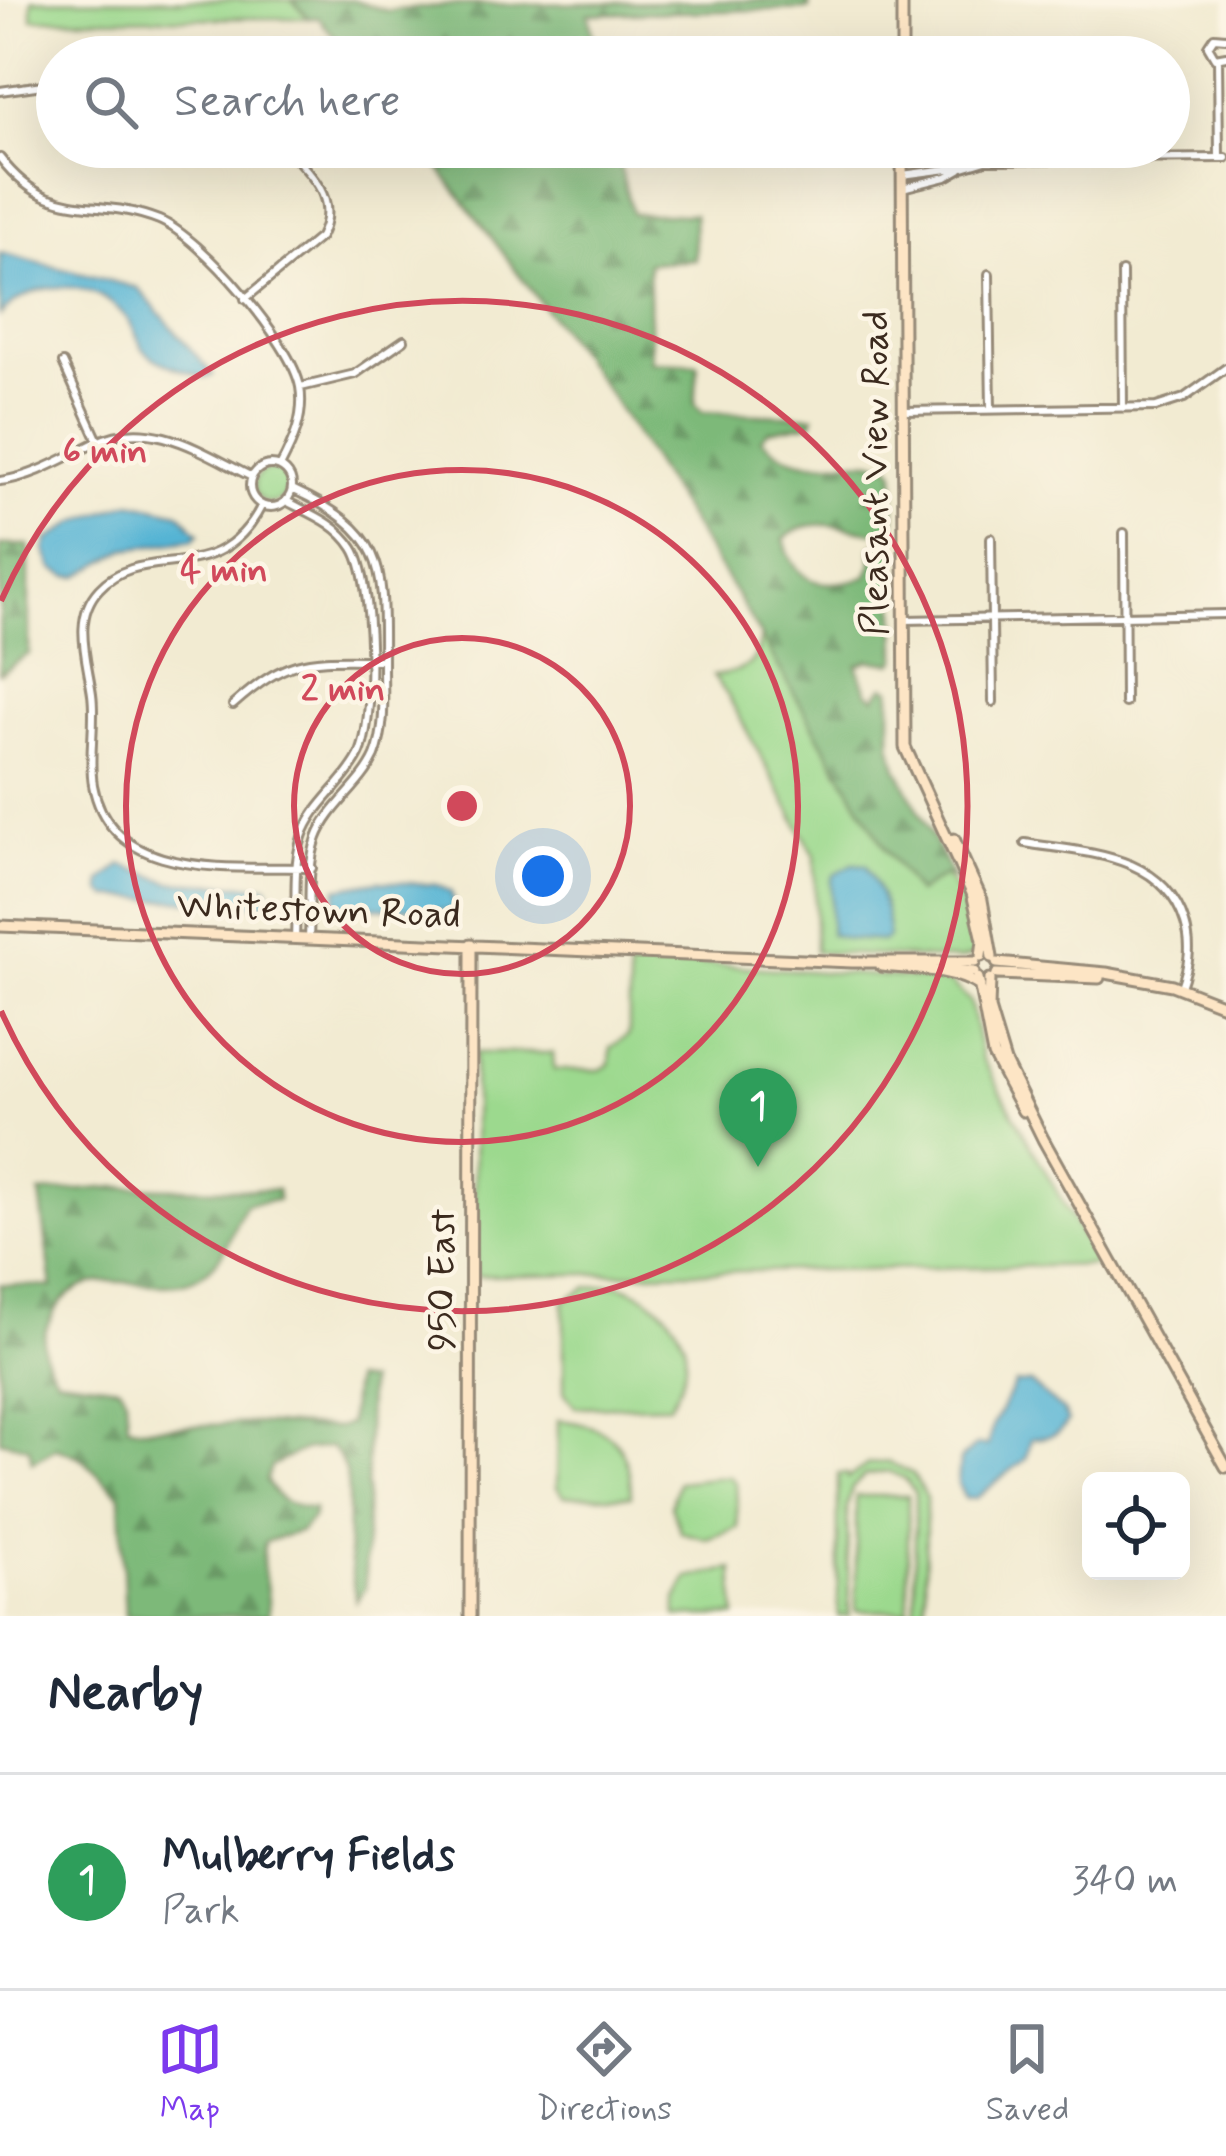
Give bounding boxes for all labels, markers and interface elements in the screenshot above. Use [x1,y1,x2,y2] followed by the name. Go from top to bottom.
[36,36,1190,168] search box
[78,69,144,135] icon: search
[174,73,401,132] text: Search here
[851,310,902,636] street label: Pleasant View Road
[62,429,148,476] text: 6 min
[180,548,268,595] text: 4 min
[301,667,385,714] text: 2 min
[441,785,483,827] centre of rings
[513,846,573,906] your location
[176,881,462,942] street label: Whitestown Road
[719,1068,797,1167] pin: 1
[418,1209,469,1351] street label: 950 East
[1082,1472,1190,1580] map controls
[1082,1472,1190,1580] button: locate
[48,1661,203,1727] text: Nearby
[162,1827,455,1886] text: Mulberry Fields
[78,1856,96,1907] text: 1
[1072,1856,1178,1907] text: 340 m
[162,1886,240,1937] text: Park
[157,2016,223,2132] tab: Map
[536,2016,672,2132] tab: Directions
[986,2016,1069,2132] tab: Saved

